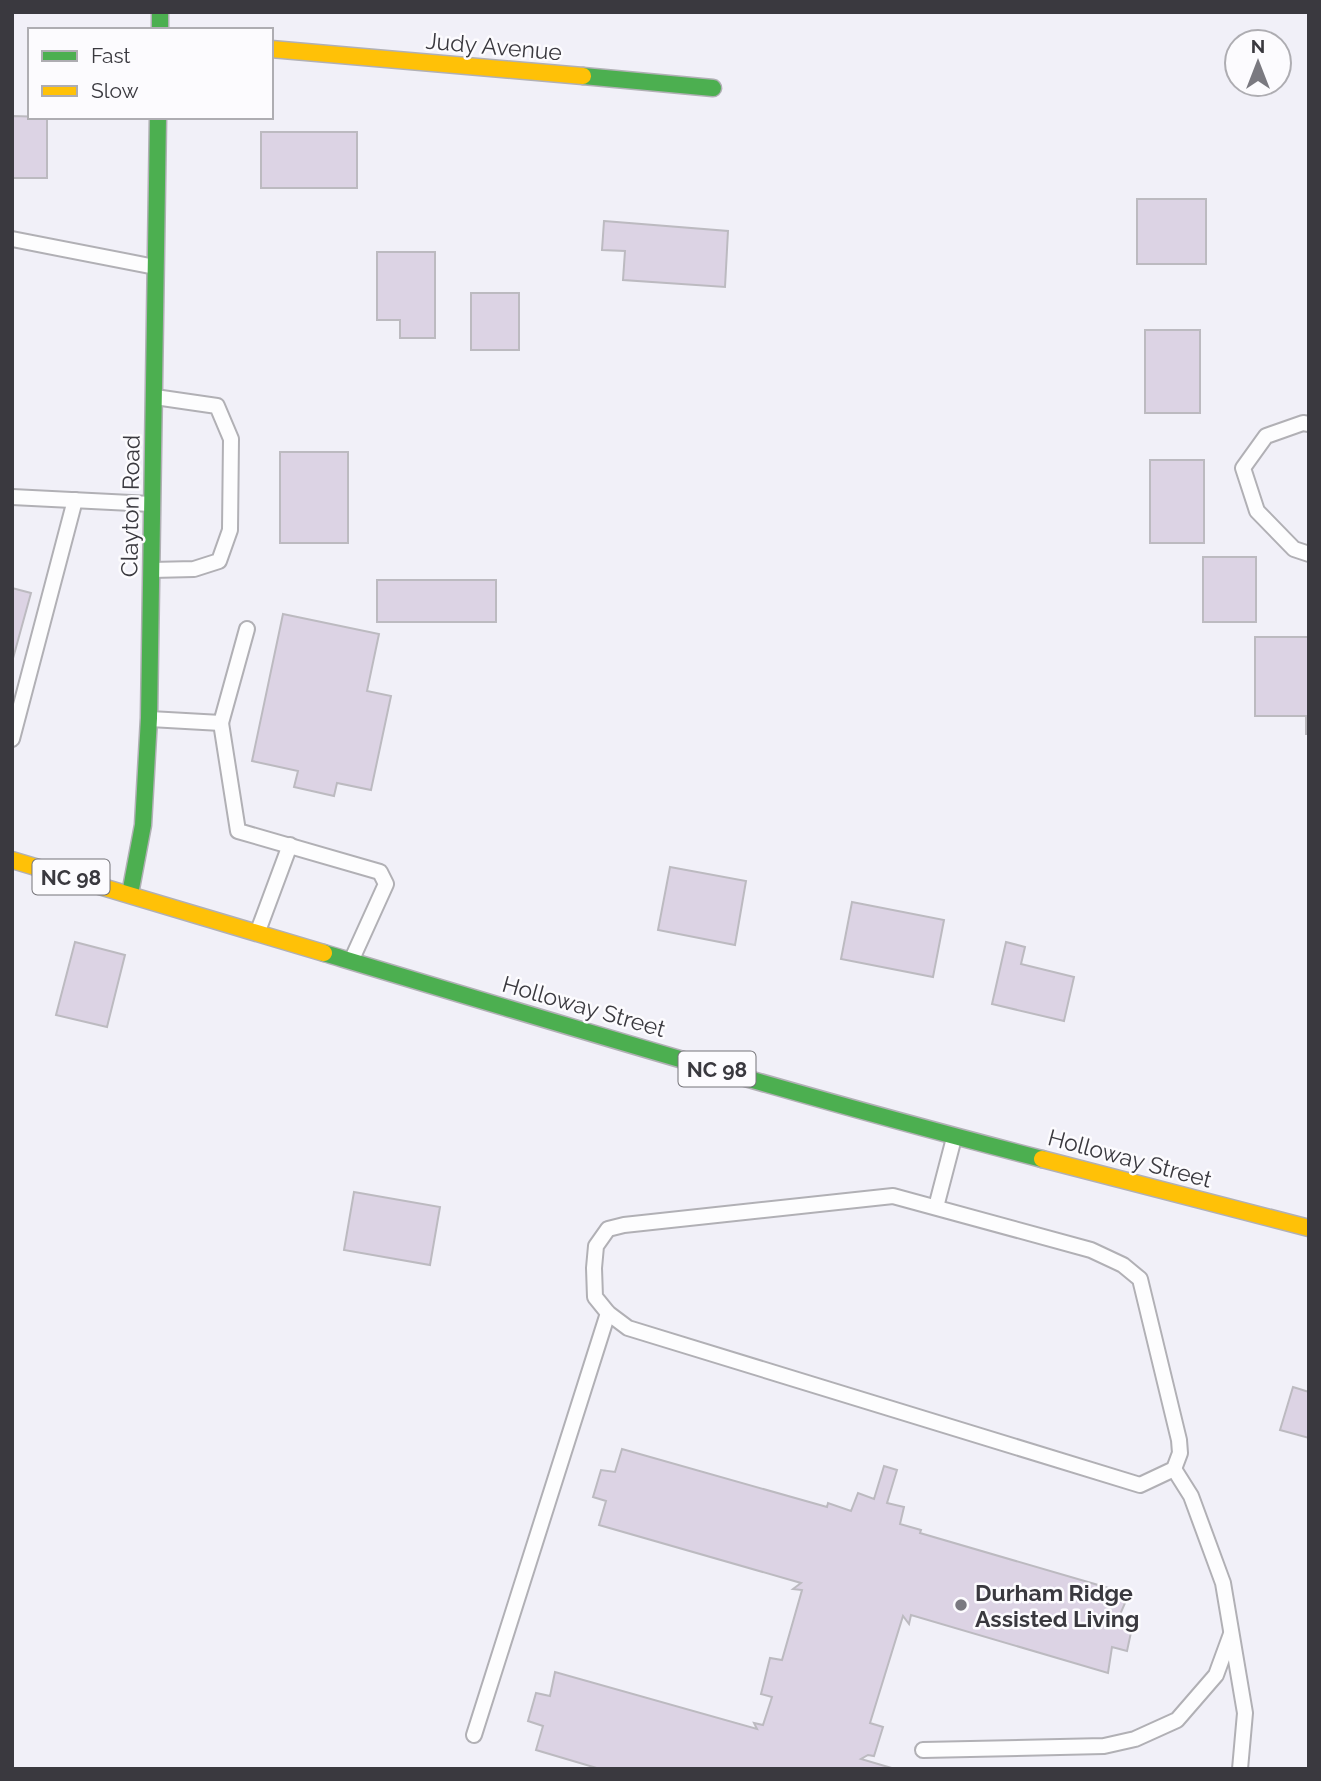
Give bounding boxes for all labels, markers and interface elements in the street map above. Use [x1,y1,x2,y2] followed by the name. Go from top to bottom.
[425,27,563,65] street label: Judy Avenue
[28,28,273,119] legend
[1223,28,1293,98] north arrow
[1251,35,1265,57] text: N
[91,43,131,68] text: Fast
[91,78,139,103] text: Slow
[115,435,145,577] street label: Clayton Road
[32,860,110,894] road number: NC 98
[499,970,669,1042] street label: Holloway Street
[678,1052,756,1086] road number: NC 98
[1045,1123,1215,1193] street label: Holloway Street
[975,1579,1139,1632] place label: Durham Ridge Assisted Living
[953,1597,969,1613] marker: Durham Ridge Assisted Living

